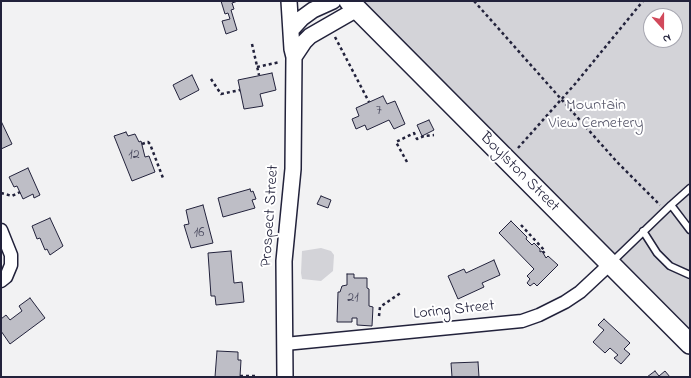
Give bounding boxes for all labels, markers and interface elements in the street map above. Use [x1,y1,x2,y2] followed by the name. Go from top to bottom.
[643,8,683,48] north arrow
[661,29,673,47] text: N
[549,96,643,134] park label: Mountain View Cemetery
[376,104,382,120] house number: 7
[475,129,563,217] street label: Boylston Street
[128,148,140,164] house number: 12
[258,164,284,268] street label: Prospect Street
[194,226,204,242] house number: 16
[347,291,359,307] house number: 21
[412,297,496,325] street label: Loring Street

